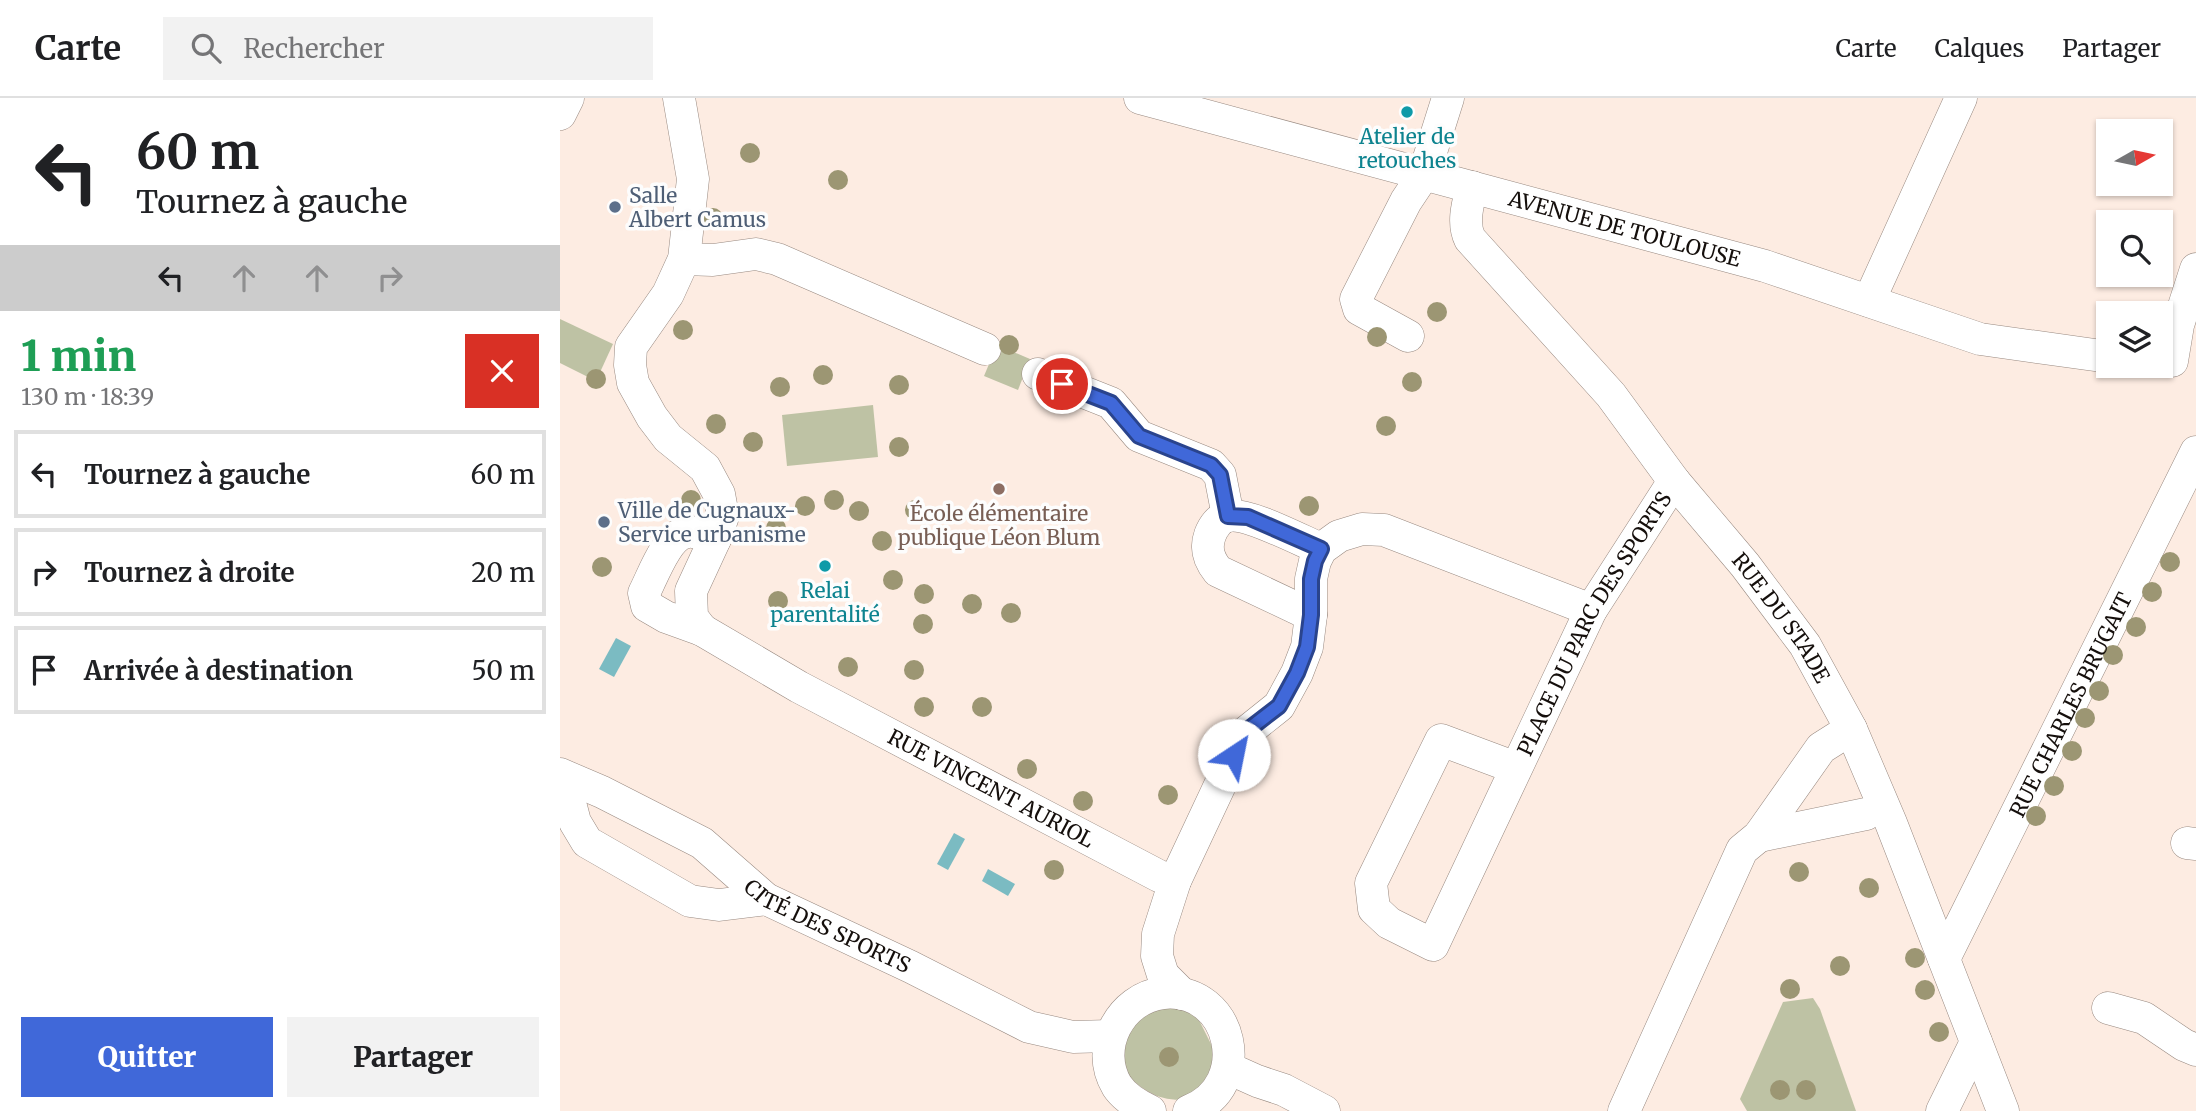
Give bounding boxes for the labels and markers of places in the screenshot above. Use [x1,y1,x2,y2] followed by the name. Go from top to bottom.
[1399,104,1415,120] marker: Atelier de retouches
[1358,123,1456,174] place label: Atelier de retouches
[628,182,766,233] place label: Salle Albert Camus
[607,199,623,215] marker: Salle Albert Camus
[1032,354,1092,414] pin
[991,481,1007,497] marker: École élémentaire publique Léon Blum
[617,497,806,548] place label: Ville de Cugnaux- Service urbanisme
[898,499,1100,551] place label: École élémentaire publique Léon Blum
[596,514,612,530] marker: Ville de Cugnaux- Service urbanisme
[817,558,833,574] marker: Relai parentalité
[770,577,880,628] place label: Relai parentalité

